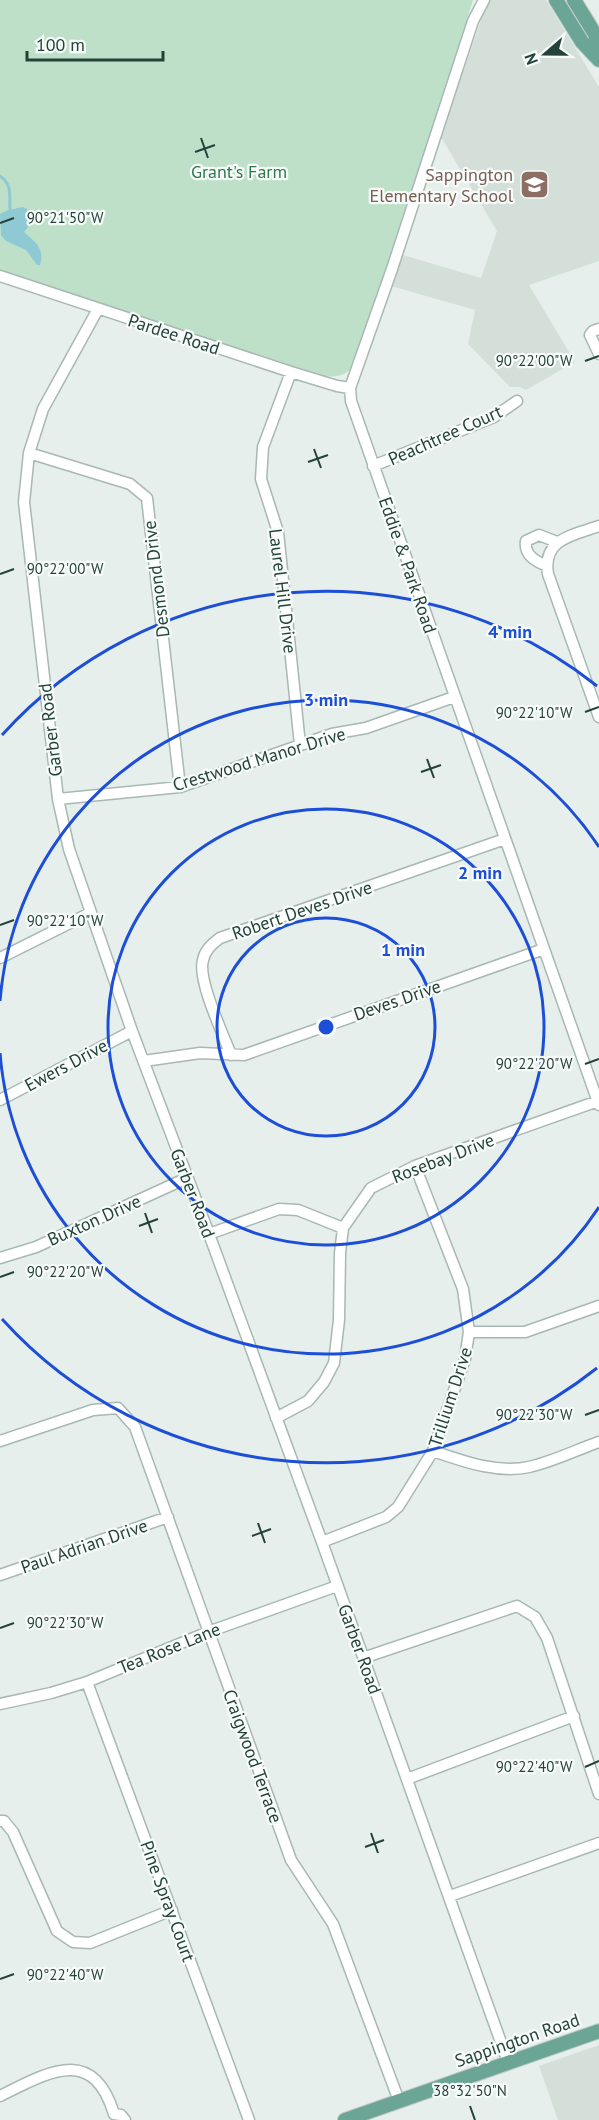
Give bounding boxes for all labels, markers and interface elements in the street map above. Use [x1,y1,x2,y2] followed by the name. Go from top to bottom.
[27,24,164,62] scale bar
[515,24,575,84] north arrow
[36,33,85,56] text: 100 m
[520,51,542,67] text: N
[191,160,287,183] park label: Grant's Farm
[370,163,514,207] place label: Sappington Elementary School
[518,168,550,200] school or university icon: Sappington Elementary School
[27,208,104,227] text: 90°21'50"W
[125,308,223,360] street label: Pardee Road
[496,351,573,370] text: 90°22'00"W
[384,400,506,470] street label: Peachtree Court
[374,494,442,636] street label: Eddie & Park Road
[137,519,175,639] street label: Desmond Drive
[264,527,302,655] street label: Laurel Hill Drive
[27,559,104,578] text: 90°22'00"W
[488,620,532,643] text: 4 min
[33,682,67,778] street label: Garber Road
[304,688,348,711] text: 3 min
[496,703,573,722] text: 90°22'10"W
[170,722,348,796] street label: Crestwood Manor Drive
[458,861,502,884] text: 2 min
[229,875,375,945] street label: Robert Deves Drive
[27,911,104,930] text: 90°22'10"W
[381,938,425,961] text: 1 min
[350,974,444,1026] street label: Deves Drive
[316,1017,336,1037] centre of rings
[21,1034,111,1096] street label: Ewers Drive
[496,1054,573,1073] text: 90°22'20"W
[389,1128,497,1188] street label: Rosebay Drive
[165,1145,221,1241] street label: Garber Road
[44,1189,144,1251] street label: Buxton Drive
[27,1262,104,1281] text: 90°22'20"W
[423,1344,477,1450] street label: Trillium Drive
[496,1405,573,1424] text: 90°22'30"W
[18,1514,150,1578] street label: Paul Adrian Drive
[333,1601,387,1697] street label: Garber Road
[27,1613,104,1632] text: 90°22'30"W
[114,1617,224,1679] street label: Tea Rose Lane
[218,1686,288,1826] street label: Craigwood Terrace
[496,1757,573,1776] text: 90°22'40"W
[135,1837,201,1965] street label: Pine Spray Court
[27,1965,104,1984] text: 90°22'40"W
[452,2008,582,2072] street label: Sappington Road
[433,2081,507,2100] text: 38°32'50"N

